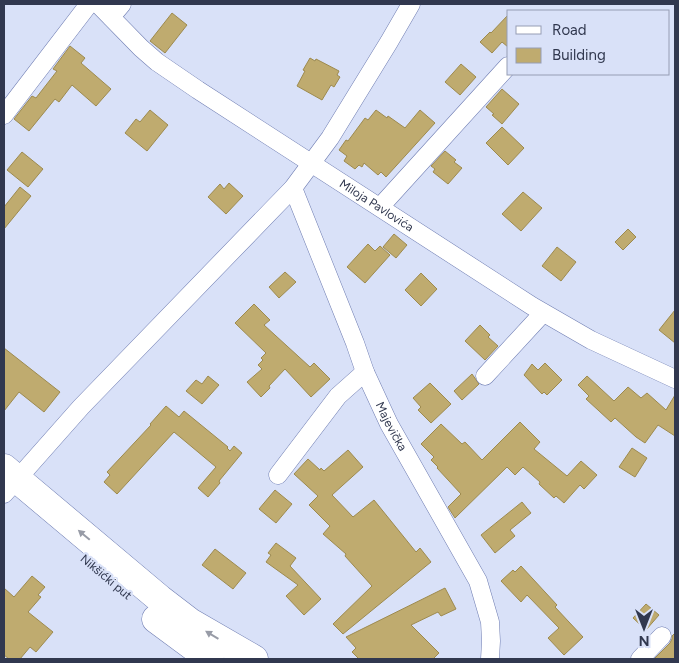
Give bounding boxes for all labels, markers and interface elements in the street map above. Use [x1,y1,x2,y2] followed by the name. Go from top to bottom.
[507,10,669,75] legend
[552,21,587,39] text: Road
[552,46,606,64] text: Building
[337,176,416,234] street label: Miloja Pavlovića
[373,400,410,453] street label: Majevička
[77,530,90,541] one-way arrow
[77,551,135,603] street label: Nikšićki put
[619,603,669,653] north arrow
[205,630,218,639] one-way arrow
[639,632,649,649] text: N

